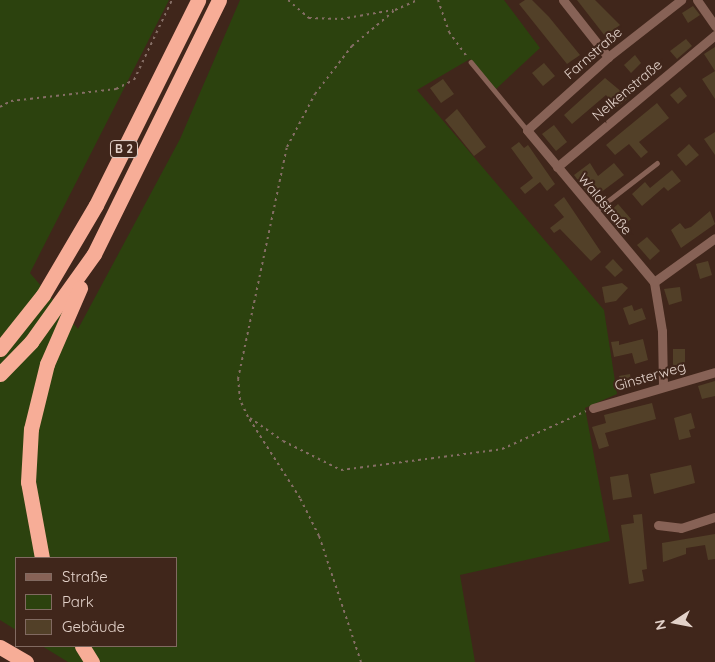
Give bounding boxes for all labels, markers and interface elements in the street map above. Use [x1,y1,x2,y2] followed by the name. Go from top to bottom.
[561,23,625,83] street label: Farnstraße
[589,56,665,124] street label: Nelkenstraße
[109,140,139,158] road number: B 2
[575,170,635,238] street label: Waldstraße
[613,358,687,394] street label: Ginsterweg
[15,557,178,647] legend
[62,567,108,586] text: Straße
[62,592,94,611] text: Park
[650,597,700,647] north arrow
[62,617,125,636] text: Gebäude
[650,618,670,632] text: N

